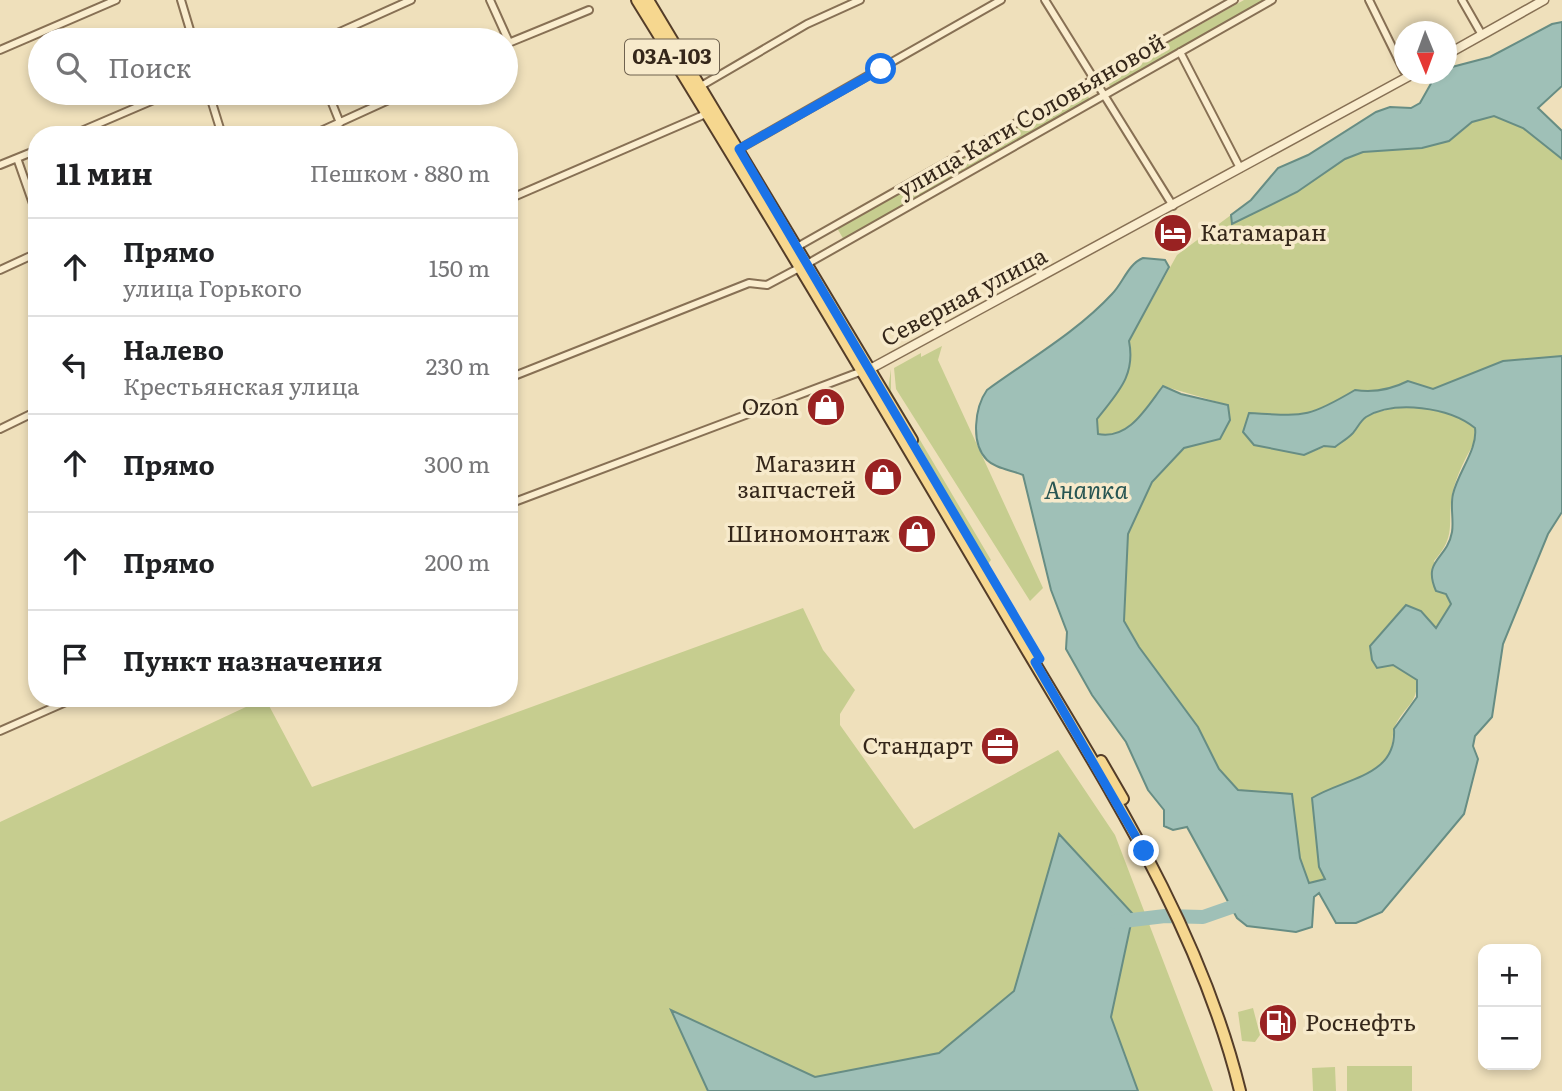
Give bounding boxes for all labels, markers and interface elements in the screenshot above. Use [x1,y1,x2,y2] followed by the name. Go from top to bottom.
[1394,21,1457,84] north arrow
[890,23,1170,205] street label: улица Кати Соловьяновой
[28,28,518,105] search box
[625,40,719,74] road number: 03А-103
[108,47,191,86] text: Поиск
[52,48,90,86] icon: search
[865,53,896,84] route start
[56,150,153,194] text: 11 мин
[310,155,490,189] text: Пешком · 880 m
[1152,212,1194,254] hotel icon: Катамаран
[1200,214,1327,248] place label: Катамаран
[123,231,215,270] text: Прямо
[874,237,1053,353] street label: Северная улица
[56,248,94,286] icon: ahead
[429,250,490,284] text: 150 m
[123,270,302,304] text: улица Горького
[123,329,224,368] text: Налево
[56,346,94,384] icon: left
[426,348,490,382] text: 230 m
[123,368,359,402] text: Крестьянская улица
[805,386,847,428] shop icon: Ozon
[742,388,799,422] place label: Ozon
[56,444,94,482] icon: ahead
[123,444,215,483] text: Прямо
[737,445,856,505] place label: Магазин запчастей
[424,446,490,480] text: 300 m
[862,456,904,498] shop icon: Магазин запчастей
[1044,471,1128,506] water label: Анапка
[896,513,938,555] shop icon: Шиномонтаж
[726,515,890,549] place label: Шиномонтаж
[56,542,94,580] icon: ahead
[123,542,215,581] text: Прямо
[425,544,490,578] text: 200 m
[56,640,94,678] icon: arrive
[123,640,382,679] text: Пункт назначения
[979,725,1021,767] office icon: Стандарт
[862,727,973,761] place label: Стандарт
[1128,835,1159,866] route end
[1478,944,1541,1070] map controls
[1478,944,1541,1007] button: +
[1257,1002,1299,1044] fuel station icon: Роснефть
[1305,1004,1416,1038] place label: Роснефть
[1478,1007,1541,1070] button: −

